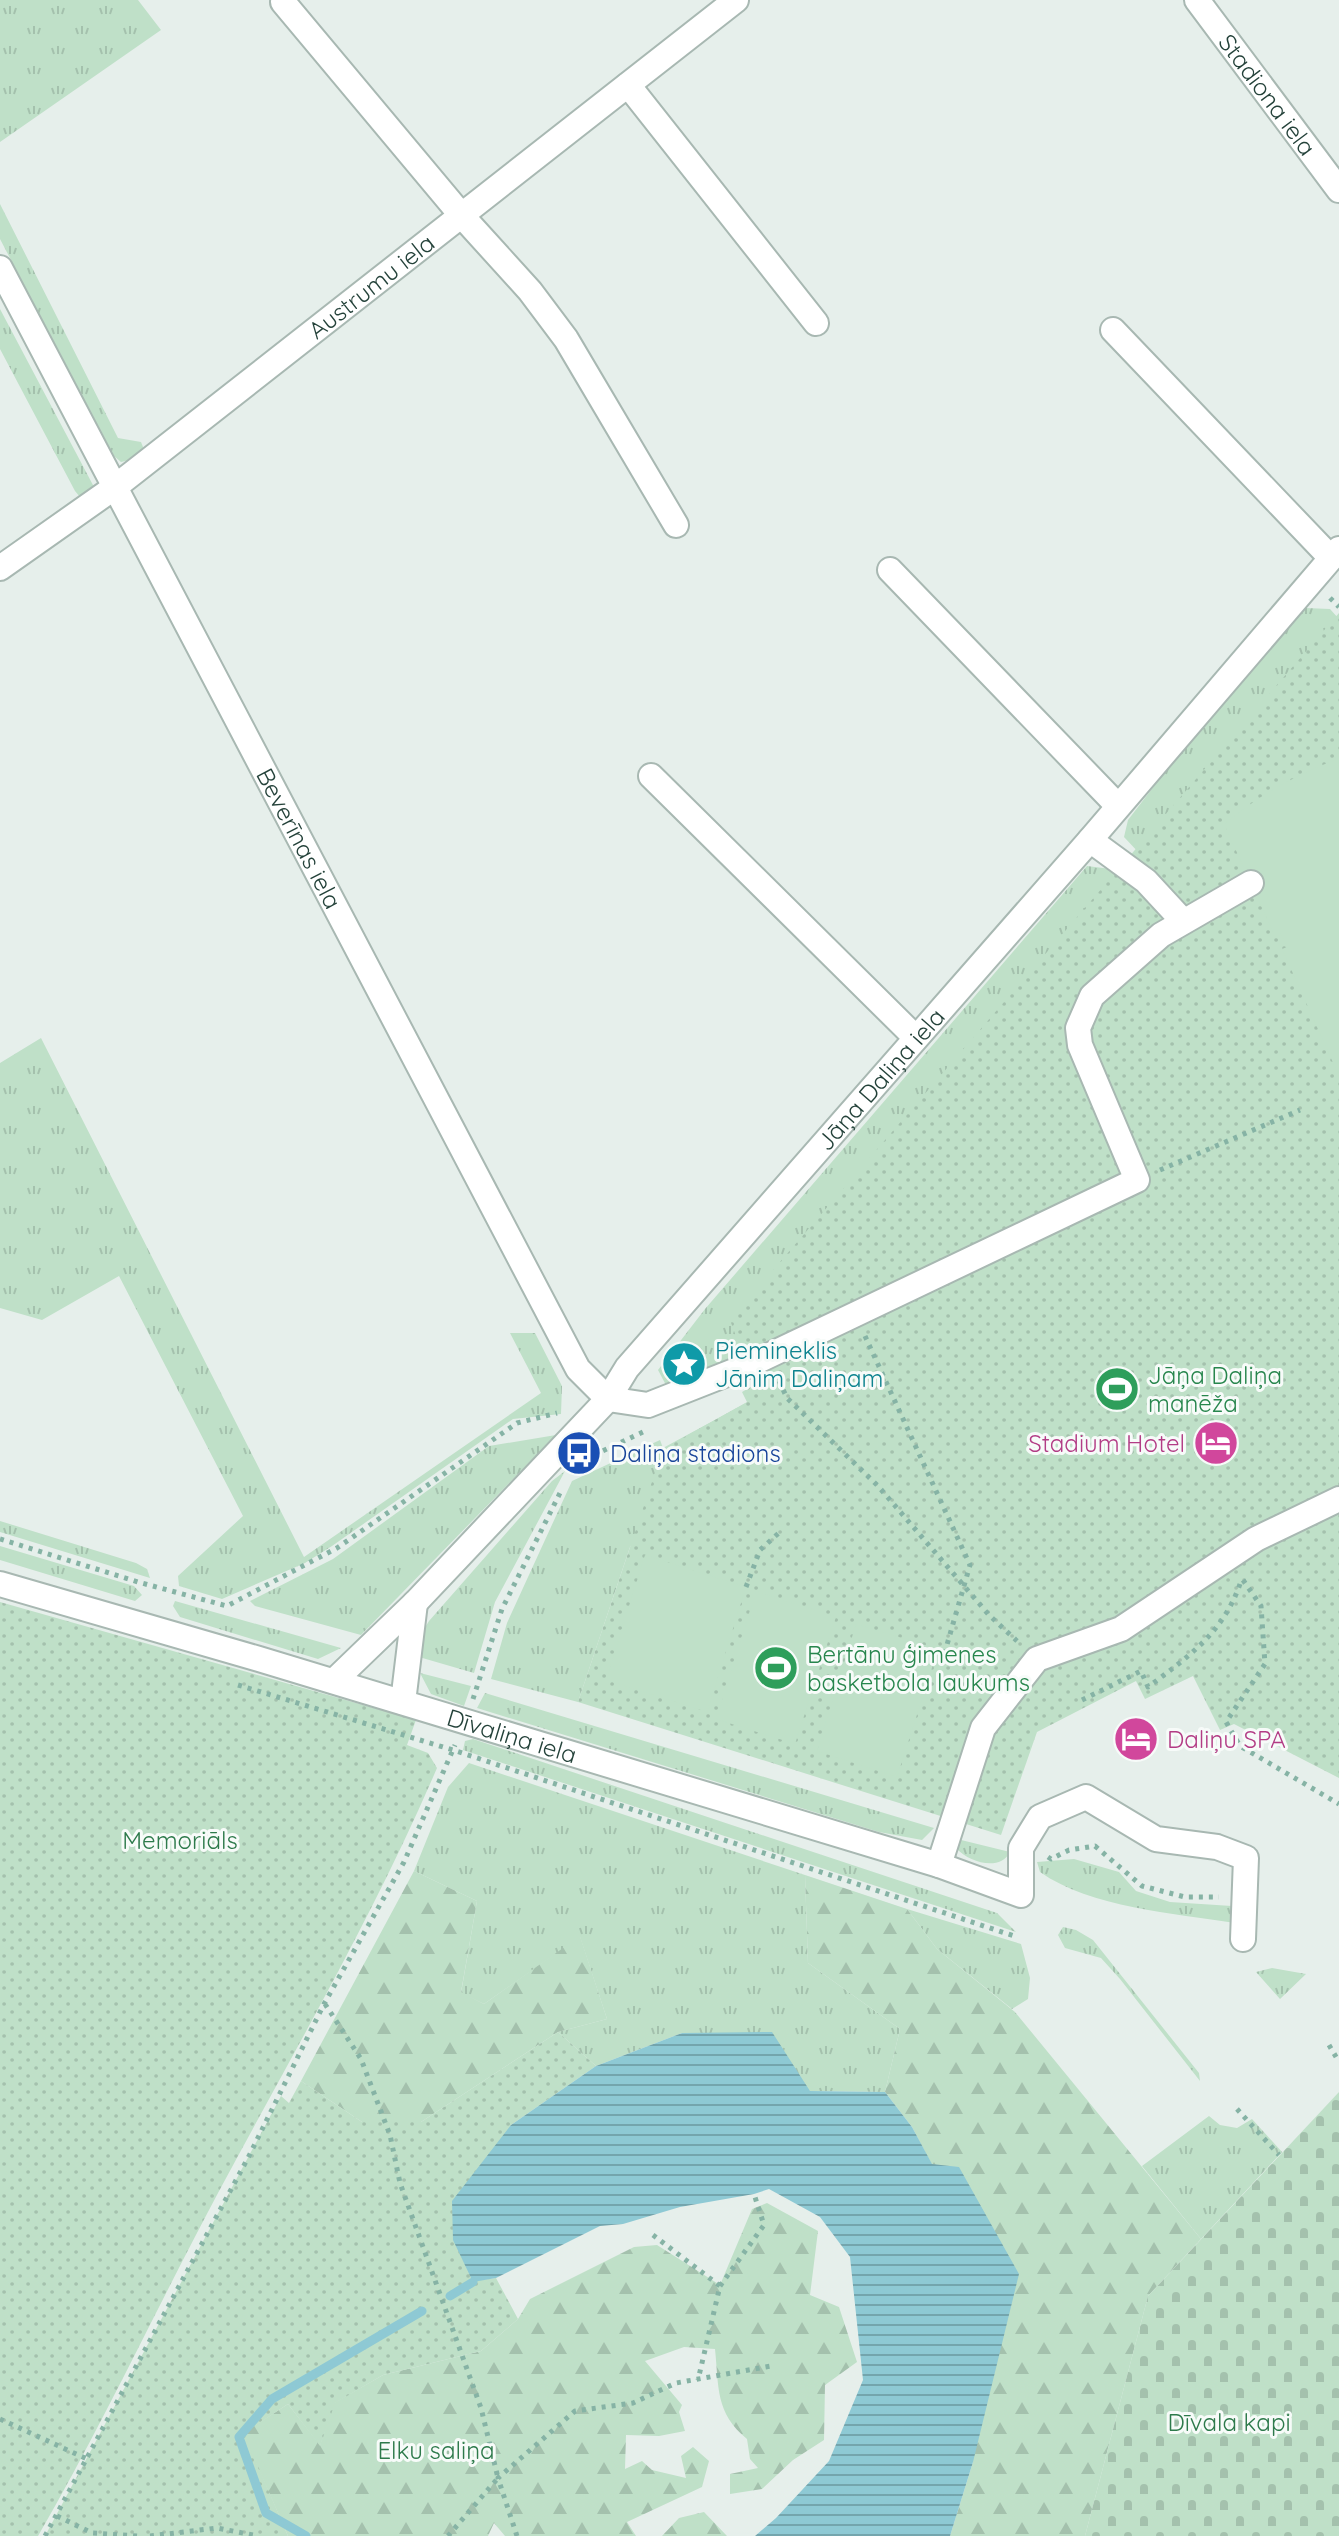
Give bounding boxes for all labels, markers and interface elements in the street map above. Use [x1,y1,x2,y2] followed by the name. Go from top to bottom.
[1212,28,1323,161] street label: Stadiona iela
[302,227,440,345] street label: Austrumu iela
[250,763,349,914] street label: Beverīnas iela
[810,1002,951,1156] street label: Jāņa Daliņa iela
[715,1335,883,1393] place label: Piemineklis Jānim Daliņam
[660,1340,708,1388] place icon: Piemineklis Jānim Daliņam
[1148,1360,1282,1418] place label: Jāņa Daliņa manēža
[1093,1365,1141,1413] sports icon: Jāņa Daliņa manēža
[1192,1419,1240,1467] hotel icon: Stadium Hotel
[1028,1428,1185,1458] place label: Stadium Hotel
[555,1429,603,1477] bus stop icon: Daliņa stadions
[610,1438,781,1468] place label: Daliņa stadions
[807,1639,1030,1697] place label: Bertānu ģimenes basketbola laukums
[752,1644,800,1692] sports icon: Bertānu ģimenes basketbola laukums
[444,1702,580,1769] street label: Dīvaliņa iela
[1112,1715,1160,1763] hotel icon: Daliņu SPA
[1167,1724,1286,1754] place label: Daliņu SPA
[122,1825,238,1855] park label: Memoriāls
[1167,2407,1291,2437] park label: Dīvala kapi
[377,2435,495,2465] park label: Elku saliņa

